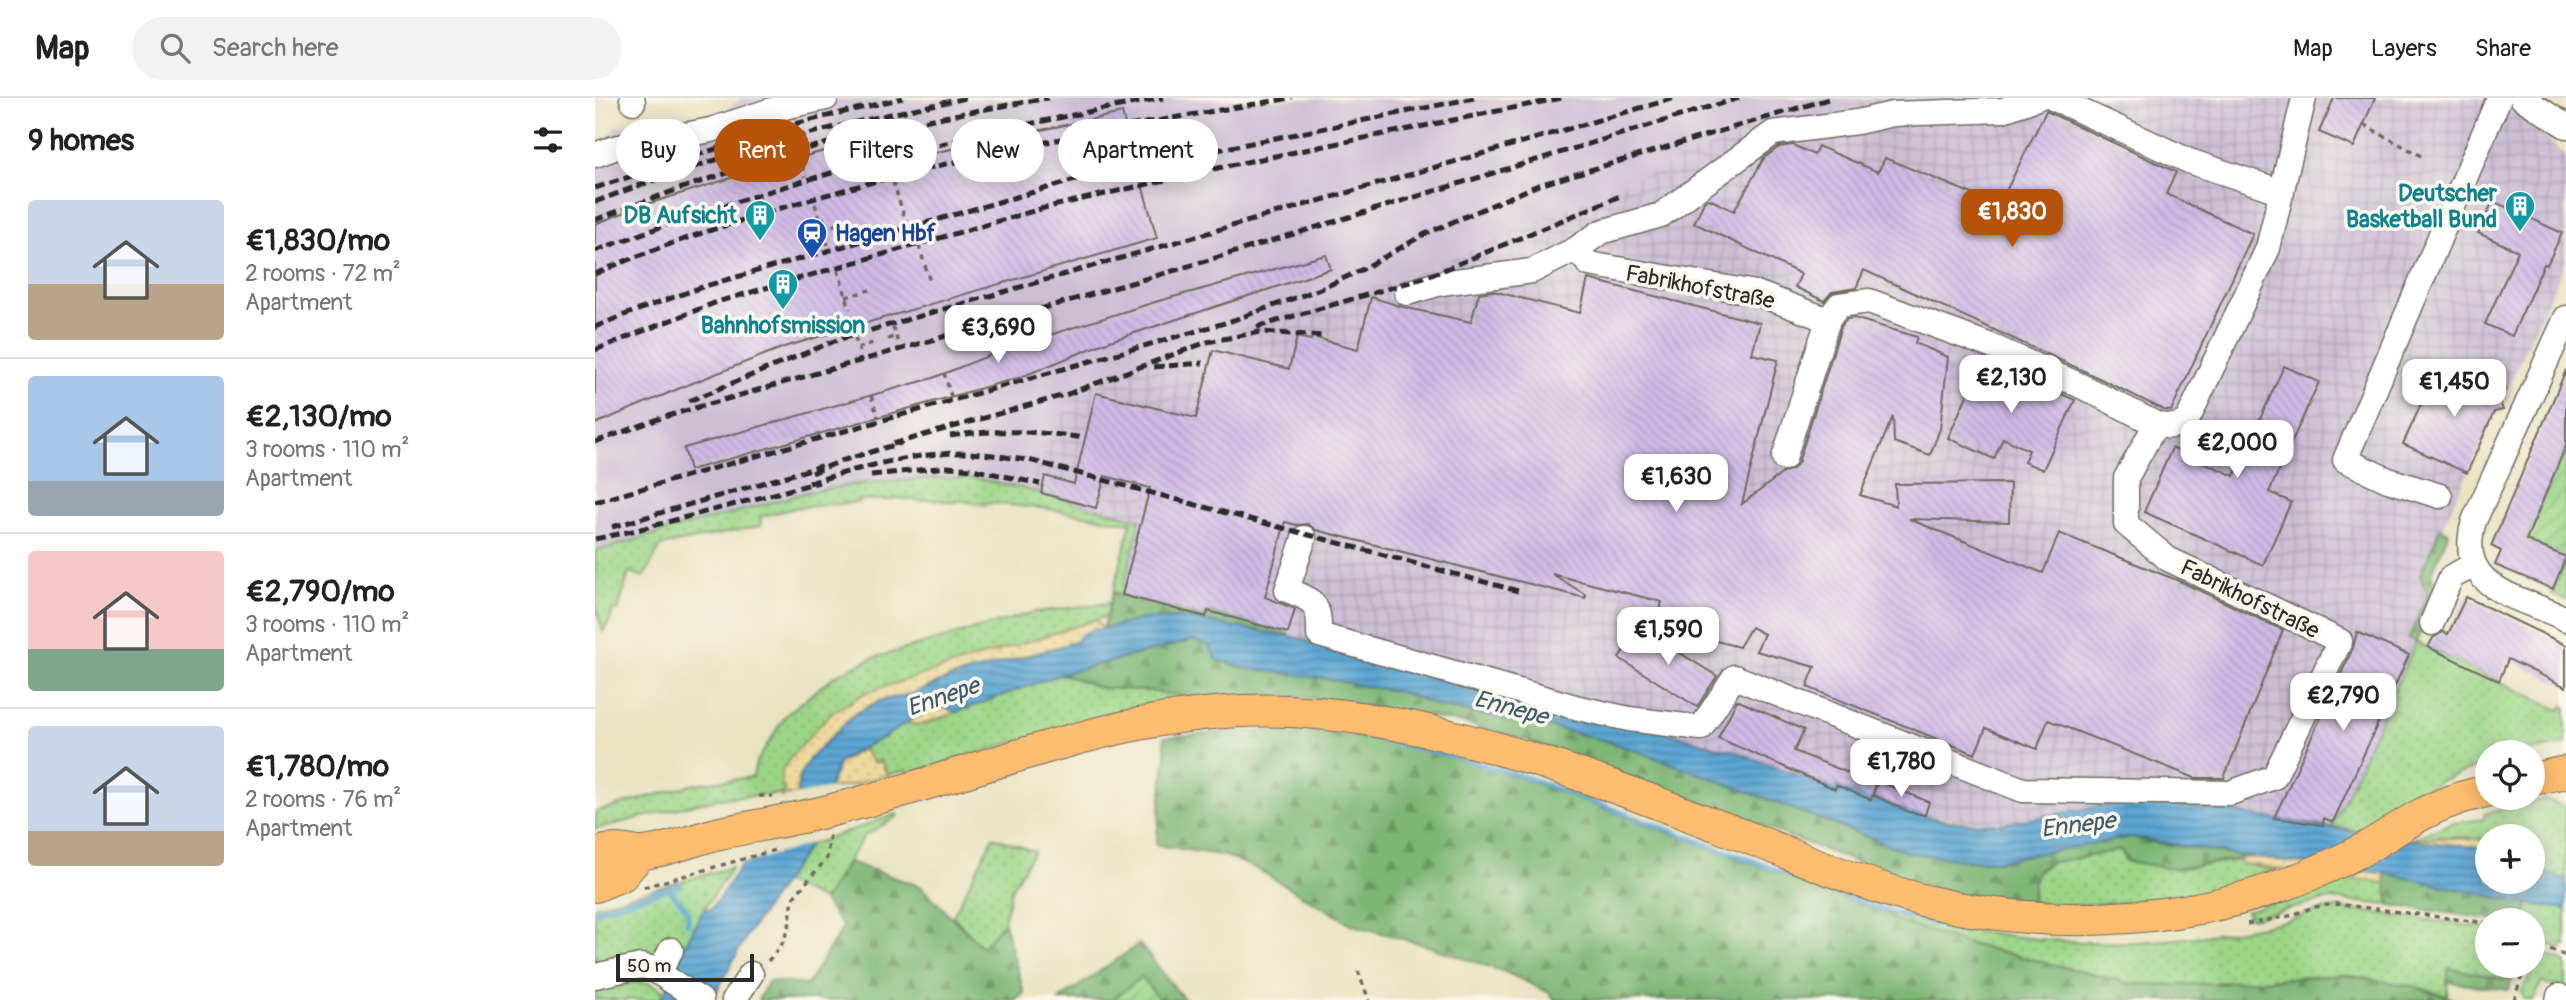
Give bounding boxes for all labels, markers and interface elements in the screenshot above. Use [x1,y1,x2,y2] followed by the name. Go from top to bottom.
[132,17,622,80] search box
[35,28,90,69] text: Map
[156,29,194,67] icon: search
[212,32,339,64] text: Search here
[2293,34,2333,63] text: Map
[2371,34,2437,63] text: Layers
[2475,34,2531,63] text: Share
[616,119,700,182] chip: Buy
[714,119,810,182] chip: Rent
[824,119,937,182] chip: Filters
[951,119,1044,182] chip: New
[1058,119,1218,182] chip: Apartment
[529,121,567,159] icon: filters
[28,122,134,159] text: 9 homes
[2346,179,2498,234] place label: Deutscher Basketball Bund
[2503,189,2537,233] building icon: Deutscher Basketball Bund
[1955,190,2069,249] pin: €1,830
[1977,197,2047,226] text: €1,830
[743,198,777,242] building icon: DB Aufsicht
[624,201,738,230] place label: DB Aufsicht
[795,216,829,260] station icon: Hagen Hbf
[835,219,937,248] place label: Hagen Hbf
[245,222,390,259] text: €1,830/mo
[84,228,168,312] icon: home
[1623,258,1778,316] street label: Fabrikhofstraße
[245,259,401,288] text: 2 rooms · 72 m²
[766,267,800,311] building icon: Bahnhofsmission
[245,288,352,317] text: Apartment
[941,306,1055,365] pin: €3,690
[701,311,865,340] place label: Bahnhofsmission
[961,313,1035,342] text: €3,690
[1954,356,2068,415] pin: €2,130
[2397,360,2511,419] pin: €1,450
[1975,363,2047,392] text: €2,130
[2418,367,2490,396] text: €1,450
[245,398,392,435] text: €2,130/mo
[84,404,168,488] icon: home
[2180,420,2294,480] pin: €2,000
[2196,428,2278,457] text: €2,000
[245,435,409,464] text: 3 rooms · 110 m²
[1619,454,1733,514] pin: €1,630
[1640,462,1712,491] text: €1,630
[245,464,352,493] text: Apartment
[2176,553,2325,645] street label: Fabrikhofstraße
[245,573,395,610] text: €2,790/mo
[84,579,168,663] icon: home
[1611,608,1725,667] pin: €1,590
[245,610,409,639] text: 3 rooms · 110 m²
[1633,615,1703,644] text: €1,590
[245,639,352,668] text: Apartment
[903,670,985,723] water label: Ennepe
[2286,674,2400,733] pin: €2,790
[2306,681,2380,710] text: €2,790
[1471,684,1553,732] water label: Ennepe
[1844,740,1958,799] pin: €1,780
[2475,740,2545,978] map controls
[2475,740,2545,810] button: locate
[1866,747,1936,776] text: €1,780
[245,748,389,785] text: €1,780/mo
[84,754,168,838] icon: home
[245,785,401,814] text: 2 rooms · 76 m²
[2039,806,2119,844] water label: Ennepe
[245,814,352,843] text: Apartment
[2475,824,2545,894] button: +
[2475,908,2545,978] button: −
[616,951,754,983] scale bar
[627,954,671,978] text: 50 m

